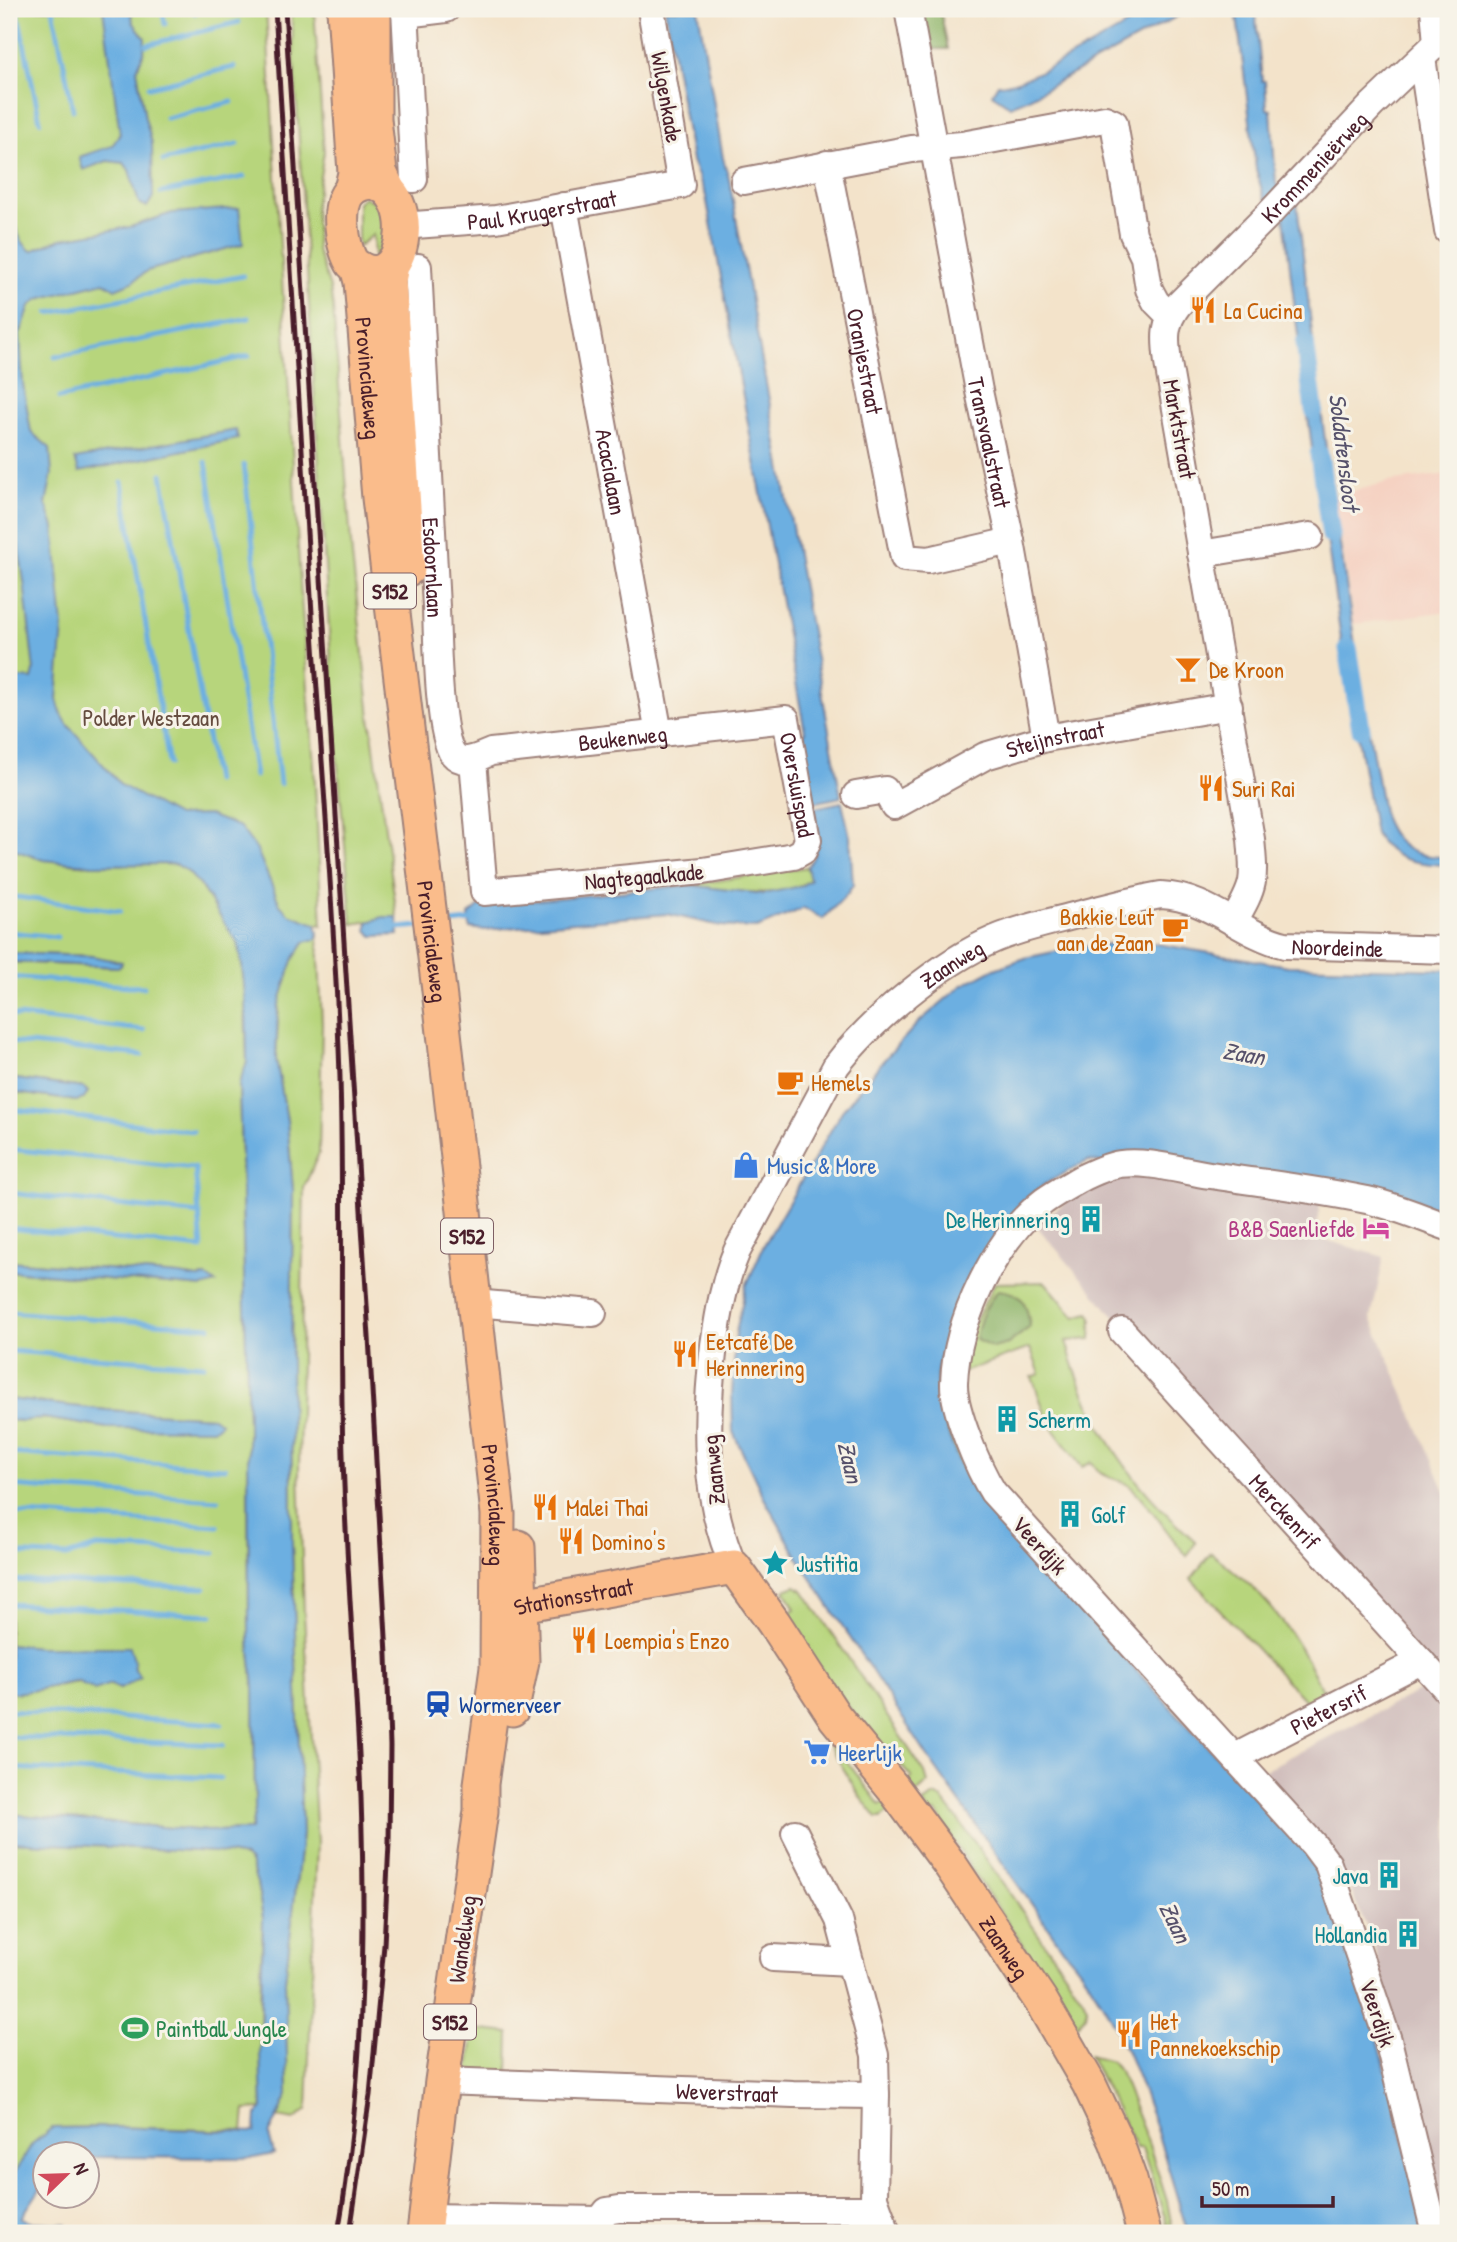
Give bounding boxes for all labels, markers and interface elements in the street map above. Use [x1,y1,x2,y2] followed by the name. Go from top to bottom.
[644,49,690,145] street label: Wilgenkade
[1253,104,1374,230] street label: Krommenieërweg
[466,181,620,237] street label: Paul Krugerstraat
[1188,295,1218,325] restaurant icon: La Cucina
[1224,295,1302,326] place label: La Cucina
[840,306,891,418] street label: Oranjestraat
[348,316,390,440] street label: Provincialeweg
[961,374,1019,512] street label: Transvaalstraat
[1156,377,1204,482] street label: Marktstraat
[1322,392,1369,516] water label: Soldatensloot
[589,426,635,517] street label: Acacialaan
[416,517,452,618] street label: Esdoornlaan
[364,574,416,608] road number: S152
[1173,654,1203,684] bar icon: De Kroon
[1209,654,1284,685] place label: De Kroon
[82,702,220,733] park label: Polder Westzaan
[1002,712,1108,765] street label: Steijnstraat
[577,717,669,758] street label: Beukenweg
[773,730,823,839] street label: Oversluispad
[1196,773,1226,803] restaurant icon: Suri Rai
[1232,773,1296,804] place label: Suri Rai
[583,855,705,897] street label: Nagtegaalkade
[410,879,456,1004] street label: Provincialeweg
[1057,901,1155,958] place label: Bakkie Leut aan de Zaan
[1160,914,1190,944] cafe icon: Bakkie Leut aan de Zaan
[1291,930,1384,964] street label: Noordeinde
[913,931,989,995] street label: Zaanweg
[1221,1034,1269,1073] water label: Zaan
[775,1067,805,1097] cafe icon: Hemels
[811,1067,871,1098] place label: Hemels
[731,1150,761,1180] shop icon: Music & More
[767,1150,877,1181] place label: Music & More
[946,1204,1070,1235] place label: De Herinnering
[1076,1204,1106,1234] building icon: De Herinnering
[1228,1213,1355,1244] place label: B&B Saenliefde
[1361,1213,1391,1243] hotel icon: B&B Saenliefde
[441,1218,493,1254] road number: S152
[706,1326,805,1383] place label: Eetcafé De Herinnering
[670,1339,700,1369] restaurant icon: Eetcafé De Herinnering
[992,1404,1022,1434] building icon: Scherm
[1028,1404,1091,1435] place label: Scherm
[694,1434,732,1506] street label: Zaanweg
[831,1438,872,1488] water label: Zaan
[475,1442,514,1566] street label: Provincialeweg
[1243,1467,1328,1556] street label: Merckenrif
[530,1492,560,1522] restaurant icon: Malei Thai
[566,1492,649,1523] place label: Malei Thai
[1055,1499,1085,1529] building icon: Golf
[1091,1499,1126,1530] place label: Golf
[1005,1509,1075,1581] street label: Veerdijk
[556,1526,586,1556] restaurant icon: Domino's
[592,1526,665,1557] place label: Domino's
[760,1548,790,1578] place icon: Justitia
[796,1548,858,1579] place label: Justitia
[507,1570,637,1622] street label: Stationsstraat
[569,1625,599,1655] restaurant icon: Loempia's Enzo
[605,1625,729,1656] place label: Loempia's Enzo
[1285,1676,1373,1742] street label: Pietersrif
[423,1689,453,1719] station icon: Wormerveer
[459,1689,561,1720] place label: Wormerveer
[802,1737,832,1767] supermarket icon: Heerlijk
[838,1737,903,1768] place label: Heerlijk
[1332,1860,1368,1891] place label: Java
[1374,1860,1404,1890] building icon: Java
[441,1893,483,1985] street label: Wandelweg
[1152,1896,1200,1950] water label: Zaan
[973,1909,1037,1985] street label: Zaanweg
[1315,1919,1387,1950] place label: Hollandia
[1393,1919,1423,1949] building icon: Hollandia
[1353,1975,1404,2051] street label: Veerdijk
[424,2004,476,2039] road number: S152
[1150,2006,1280,2063] place label: Het Pannekoekschip
[120,2013,150,2043] sports icon: Paintball Jungle
[156,2013,287,2044] place label: Paintball Jungle
[1114,2019,1144,2049] restaurant icon: Het Pannekoekschip
[675,2074,780,2109] street label: Weverstraat
[32,2140,102,2210] north arrow
[68,2159,96,2178] text: N
[1202,2165,1333,2209] scale bar
[1212,2174,1249,2203] text: 50 m

